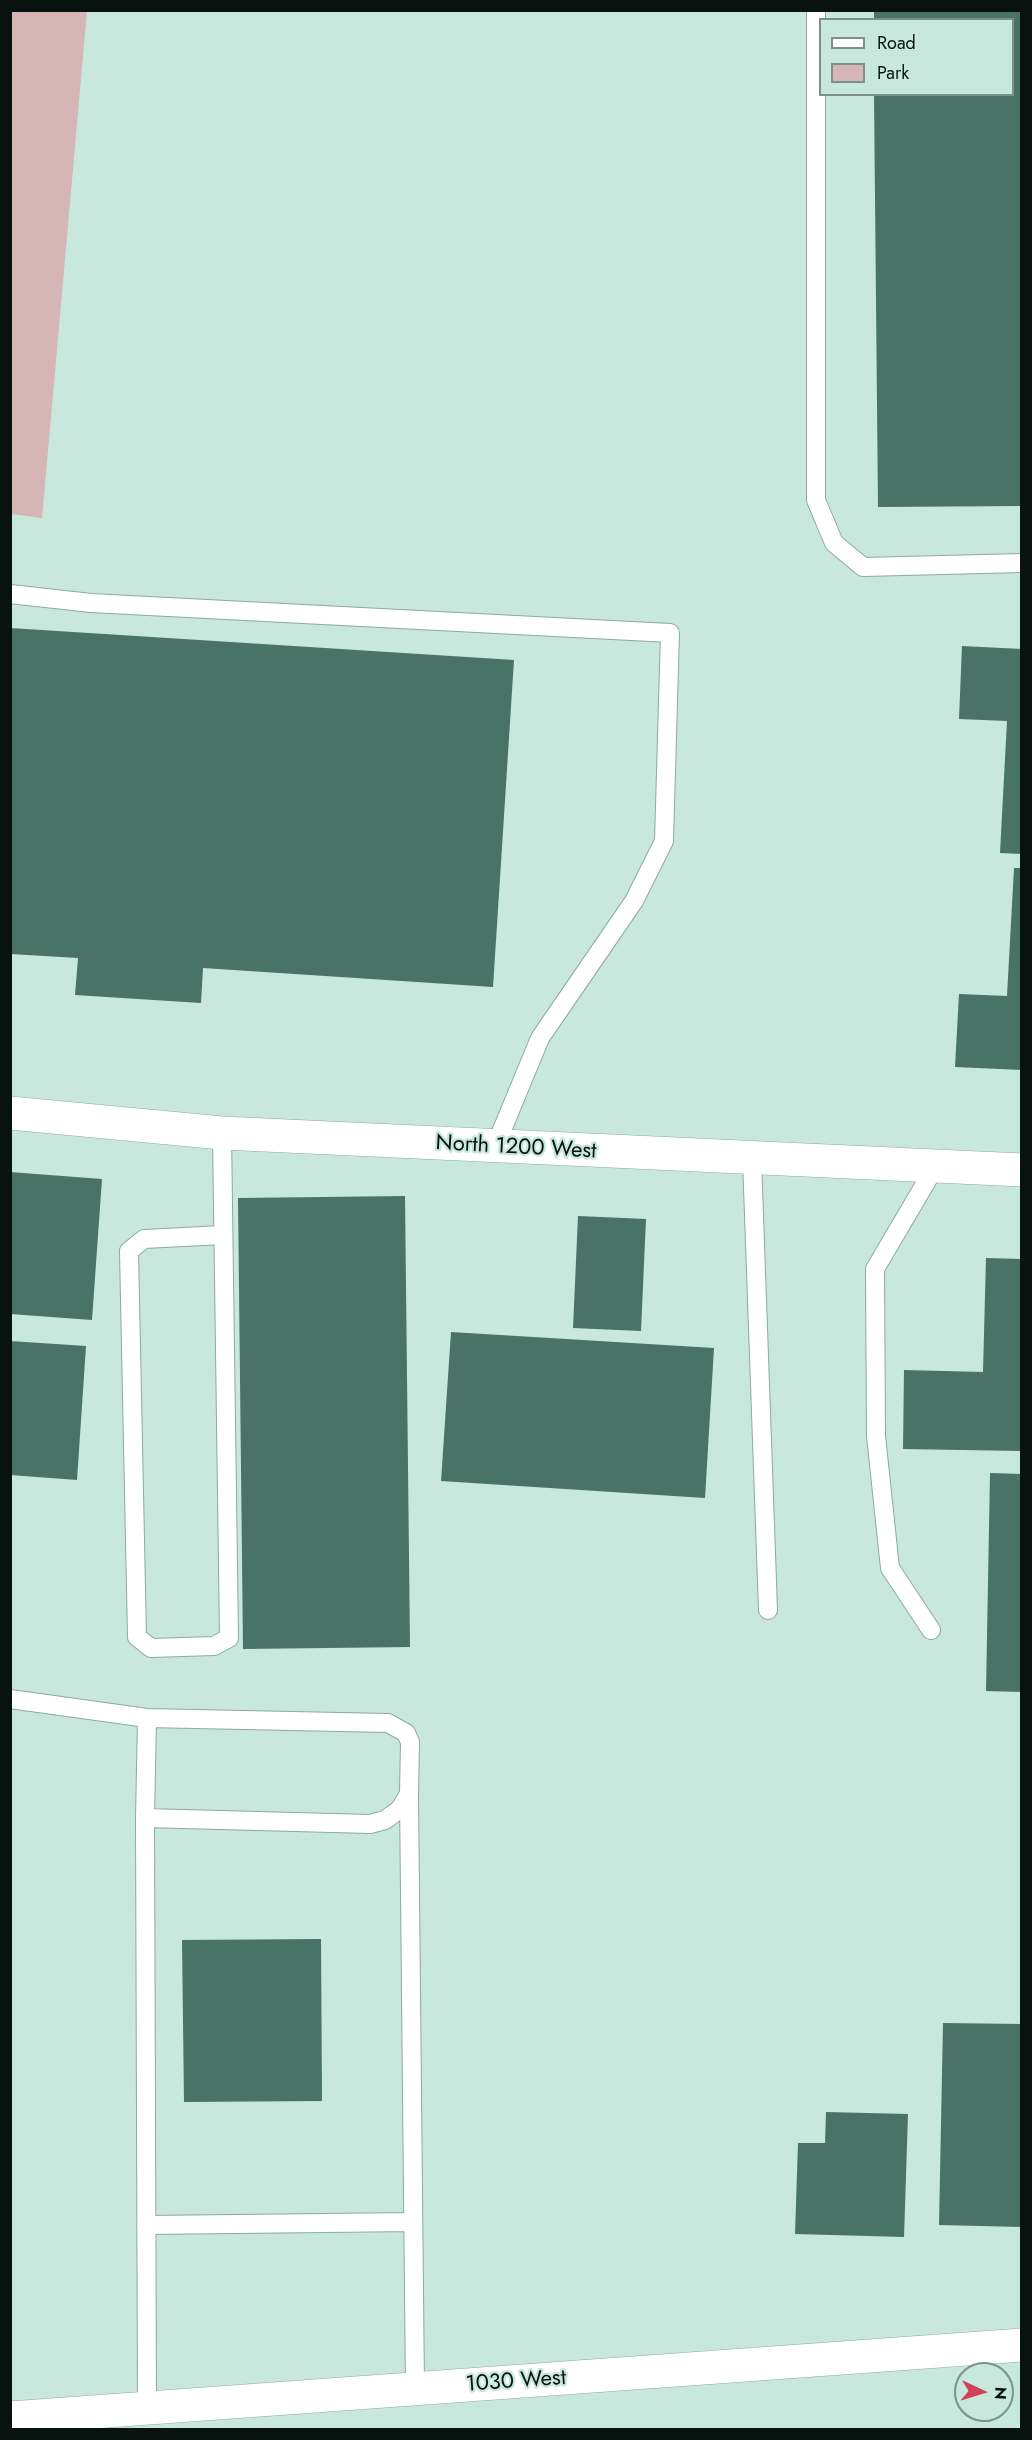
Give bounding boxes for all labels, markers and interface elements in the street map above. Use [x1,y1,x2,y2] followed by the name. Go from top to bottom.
[819,18,1014,96] legend
[877,30,916,56] text: Road
[877,60,909,86] text: Park
[435,1131,597,1165] street label: North 1200 West
[954,2362,1014,2422] north arrow
[465,2365,567,2399] street label: 1030 West
[989,2386,1012,2400] text: N

